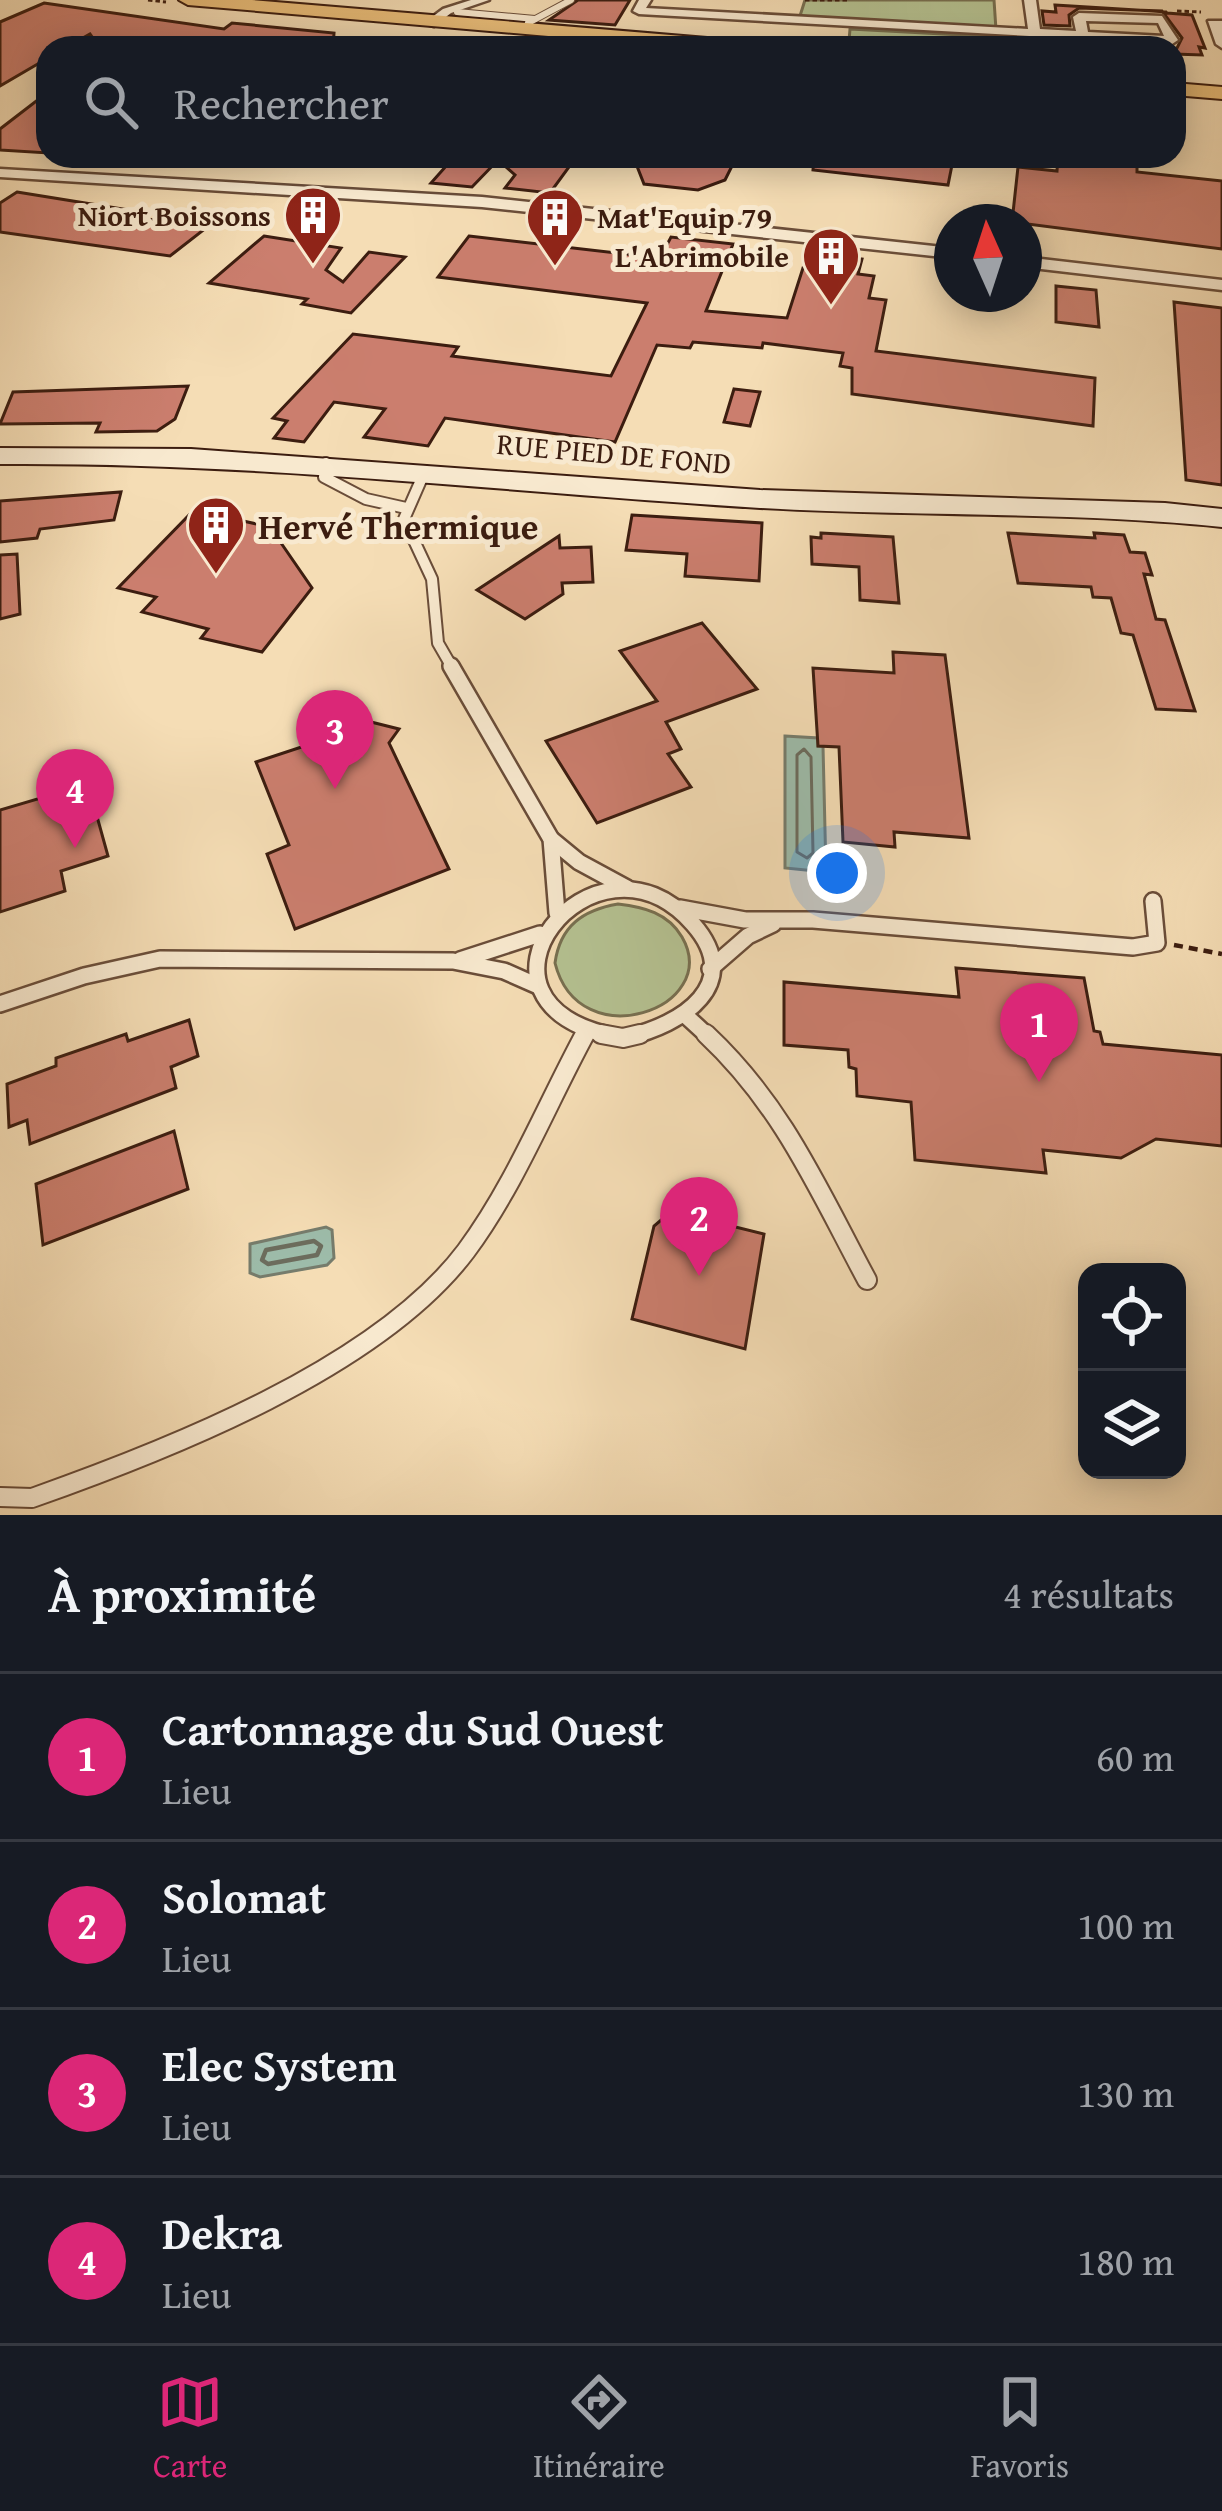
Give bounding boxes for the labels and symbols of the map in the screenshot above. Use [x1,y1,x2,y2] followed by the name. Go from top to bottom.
[282,184,344,266] building icon: Niort Boissons
[524,186,586,268] building icon: Mat'Equip 79
[78,193,271,237] place label: Niort Boissons
[597,195,772,239] place label: Mat'Equip 79
[934,204,1042,312] north arrow
[800,225,862,307] building icon: L'Abrimobile
[615,234,789,278] place label: L'Abrimobile
[495,421,733,485] street label: RUE PIED DE FOND
[185,494,247,576] building icon: Hervé Thermique
[258,499,538,552] place label: Hervé Thermique
[296,690,374,789] pin: 3
[36,749,114,848] pin: 4
[807,843,867,903] your location
[1000,983,1078,1082] pin: 1
[660,1177,738,1276] pin: 2

